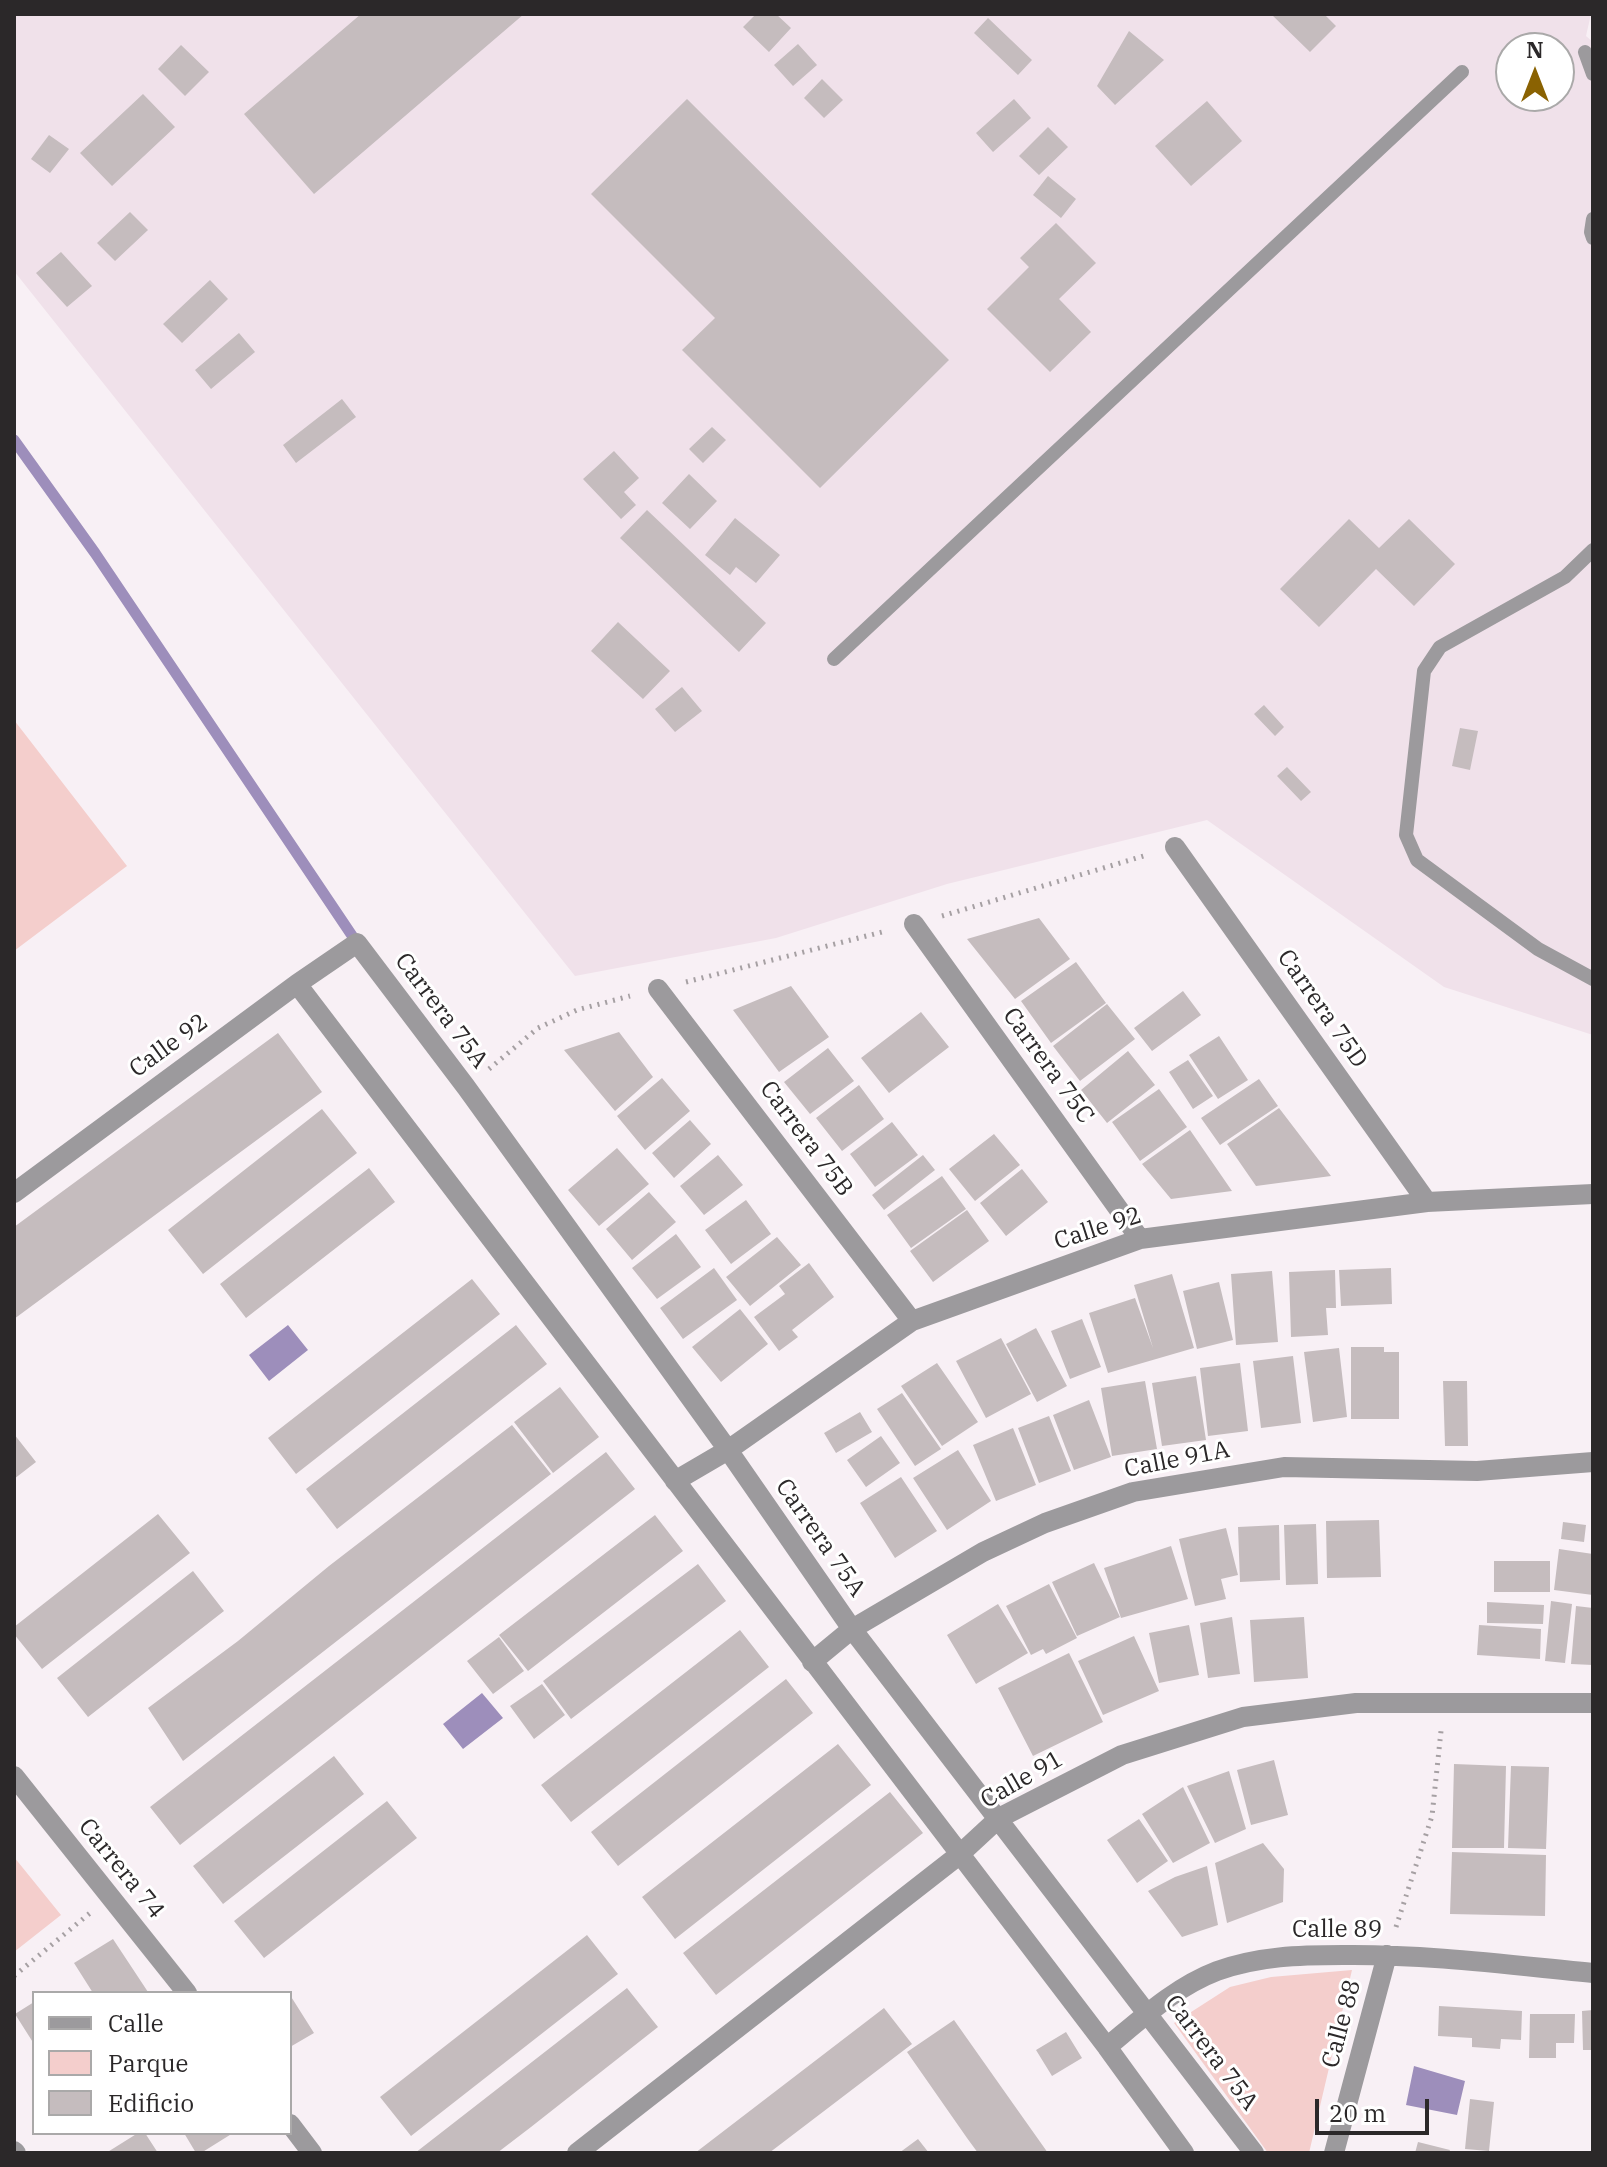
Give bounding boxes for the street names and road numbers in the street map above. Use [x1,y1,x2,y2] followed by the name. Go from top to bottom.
[1271,944,1373,1074] street label: Carrera 75D
[388,948,494,1074] street label: Carrera 75A
[996,1002,1100,1130] street label: Carrera 75C
[124,1008,214,1084] street label: Calle 92
[753,1076,859,1202] street label: Carrera 75B
[1051,1201,1145,1257] street label: Calle 92
[1122,1436,1232,1484] street label: Calle 91A
[769,1474,871,1602] street label: Carrera 75A
[976,1745,1068,1815] street label: Calle 91
[72,1813,170,1925] street label: Carrera 74
[1292,1916,1382,1944] street label: Calle 89
[1316,1977,1368,2071] street label: Calle 88
[1158,1990,1264,2116] street label: Carrera 75A

